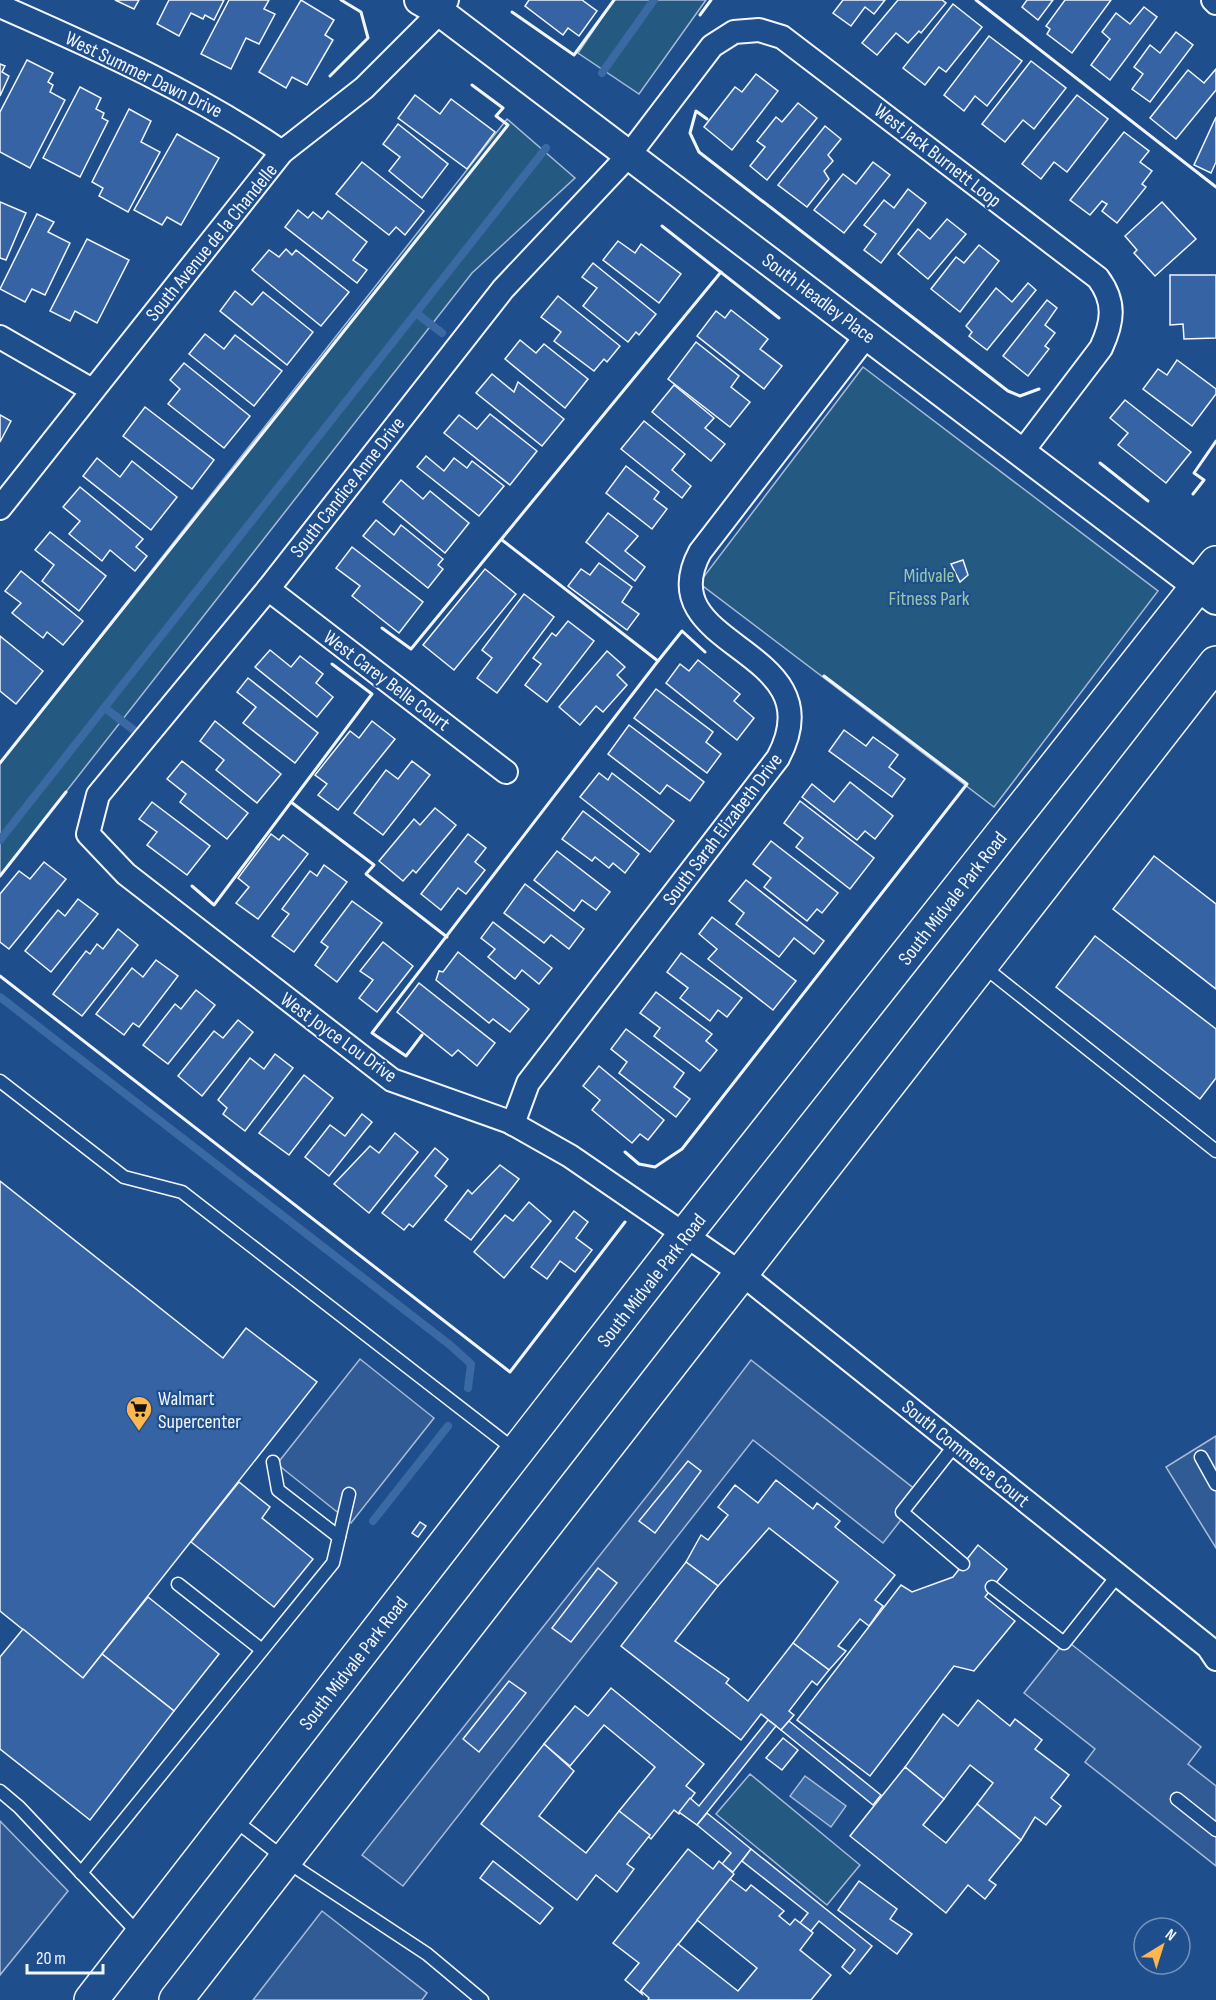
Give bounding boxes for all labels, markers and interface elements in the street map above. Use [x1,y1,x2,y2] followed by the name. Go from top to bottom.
[61,26,226,123] street label: West Summer Dawn Drive
[869,99,1006,213] street label: West Jack Burnett Loop
[141,159,283,326] street label: South Avenue de la Chandelle
[757,248,880,349] street label: South Headley Place
[285,412,410,563] street label: South Candice Anne Drive
[889,564,970,611] park label: Midvale Fitness Park
[318,625,454,736] street label: West Carey Belle Court
[658,749,788,910] street label: South Sarah Elizabeth Drive
[893,827,1012,970] street label: South Midvale Park Road
[276,988,401,1088] street label: West Joyce Lou Drive
[592,1209,711,1352] street label: South Midvale Park Road
[158,1387,241,1434] place label: Walmart Supercenter
[124,1394,154,1432] supermarket icon: Walmart Supercenter
[897,1395,1034,1513] street label: South Commerce Court
[294,1592,413,1735] street label: South Midvale Park Road
[1132,1916,1192,1976] north arrow
[1161,1925,1180,1945] text: N
[27,1937,104,1975] scale bar
[36,1948,66,1969] text: 20 m

